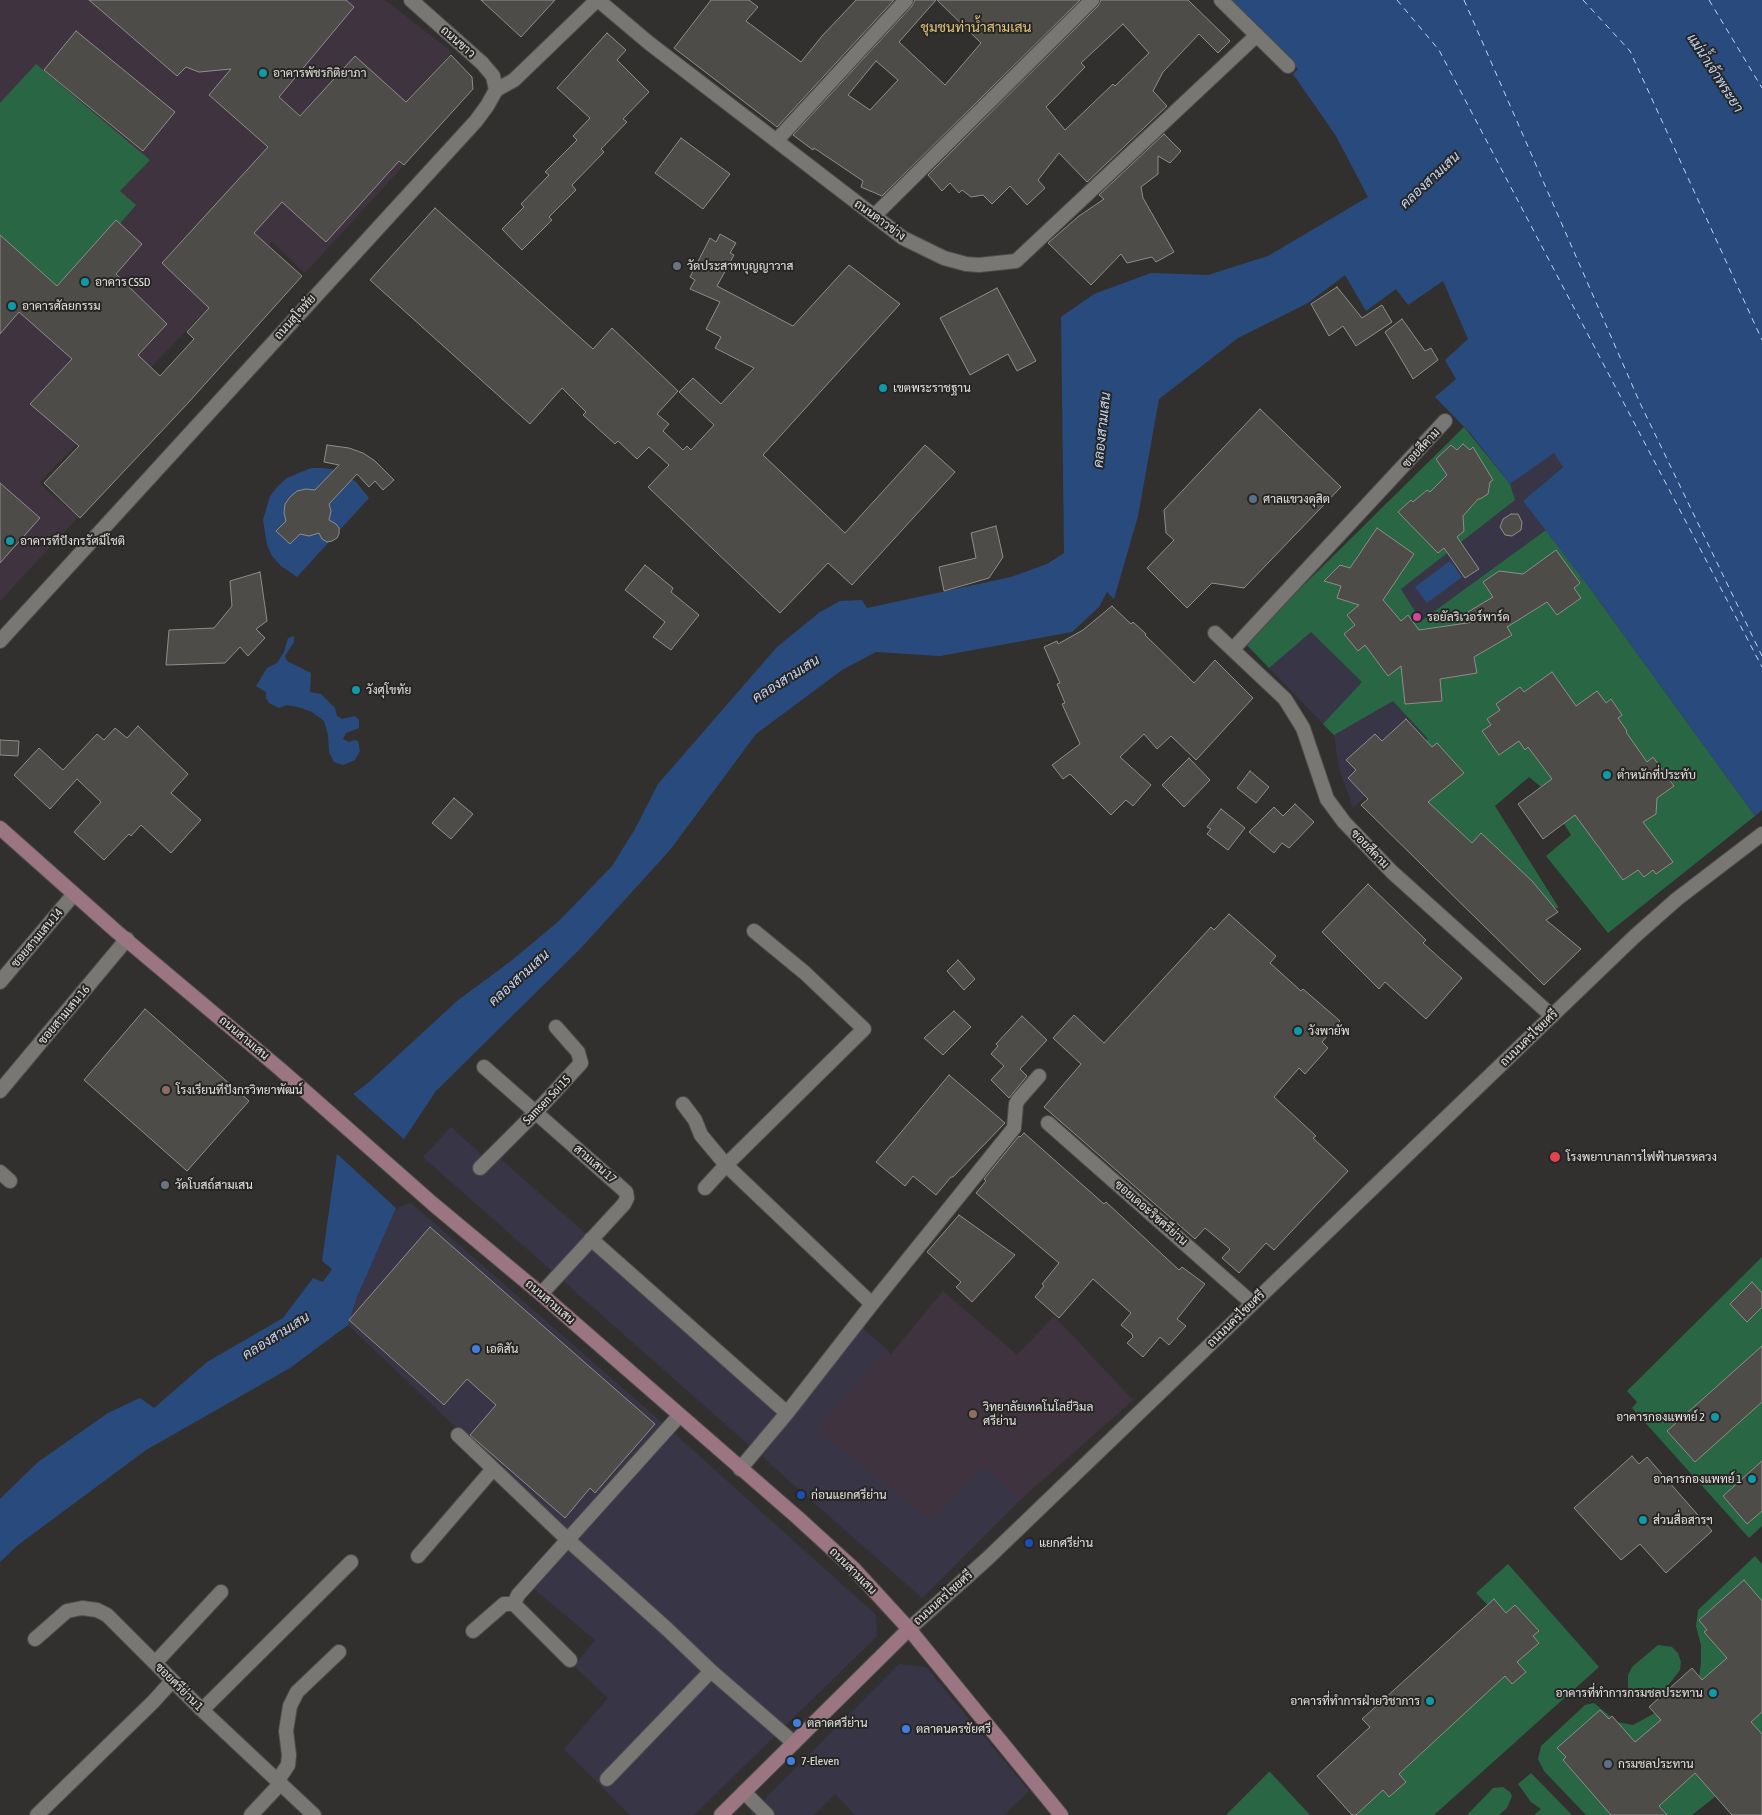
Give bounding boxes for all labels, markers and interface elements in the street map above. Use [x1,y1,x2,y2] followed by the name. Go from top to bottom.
[920,20,1032,36] district label: ชุมชนท่าน้ำสามเสน
[438,23,478,61] street label: ถนนขาว
[1683,30,1747,116] water label: แม่น้ำเจ้าพระยา
[273,66,367,80] place label: อาคารพัชรกิติยาภา
[257,67,269,79] marker: อาคารพัชรกิติยาภา
[1396,148,1464,212] water label: คลองสามเสน
[852,197,908,243] street label: ถนนดาวข่าง
[687,259,793,273] place label: วัดประสาทบุญญาวาส
[671,260,683,272] marker: วัดประสาทบุญญาวาส
[95,275,151,289] place label: อาคาร CSSD
[79,276,91,288] marker: อาคาร CSSD
[271,292,319,342] street label: ถนนสุโขทัย
[22,299,101,313] place label: อาคารศัลยกรรม
[6,300,18,312] marker: อาคารศัลยกรรม
[893,381,971,395] place label: เขตพระราชฐาน
[877,382,889,394] marker: เขตพระราชฐาน
[1090,391,1114,469] water label: คลองสามเสน
[1399,425,1443,471] street label: ซอยสีคาม
[1263,492,1330,506] place label: ศาลแขวงดุสิต
[1247,493,1259,505] marker: ศาลแขวงดุสิต
[20,534,125,548] place label: อาคารทีปังกรรัศมีโชติ
[4,535,16,547] marker: อาคารทีปังกรรัศมีโชติ
[1427,610,1510,624] place label: รอยัลริเวอร์พาร์ค
[1411,611,1423,623] marker: รอยัลริเวอร์พาร์ค
[749,652,823,706] water label: คลองสามเสน
[366,683,411,697] place label: วังศุโขทัย
[350,684,362,696] marker: วังศุโขทัย
[1617,768,1696,782] place label: ตำหนักที่ประทับ
[1601,769,1613,781] marker: ตำหนักที่ประทับ
[1348,826,1392,872] street label: ซอยสีคาม
[8,906,66,970] street label: ซอยสามเสน 14
[485,946,553,1010] water label: คลองสามเสน
[35,983,93,1047] street label: ซอยสามเสน 16
[1497,1007,1561,1069] street label: ถนนนครไชยศรี
[216,1013,272,1063] street label: ถนนสามเสน
[1308,1024,1350,1038] place label: วังพายัพ
[1292,1025,1304,1037] marker: วังพายัพ
[520,1072,574,1128] street label: Samsen Soi 15
[176,1083,303,1097] place label: โรงเรียนทีปังกรวิทยาพัฒน์
[160,1084,172,1096] marker: โรงเรียนทีปังกรวิทยาพัฒน์
[571,1142,619,1186] street label: สามเสน 17
[1548,1150,1562,1164] marker: โรงพยาบาลการไฟฟ้านครหลวง
[1566,1150,1717,1164] place label: โรงพยาบาลการไฟฟ้านครหลวง
[1112,1177,1190,1249] street label: ซอยเดอะริชศรีย่าน
[175,1178,253,1192] place label: วัดโบสถ์สามเสน
[159,1179,171,1191] marker: วัดโบสถ์สามเสน
[522,1277,578,1327] street label: ถนนสามเสน
[1204,1288,1268,1350] street label: ถนนนครไชยศรี
[239,1309,313,1363] water label: คลองสามเสน
[486,1342,518,1356] place label: เอดิสัน
[470,1343,482,1355] marker: เอดิสัน
[983,1400,1093,1428] place label: วิทยาลัยเทคโนโลยีวิมล ศรีย่าน
[967,1408,979,1420] marker: วิทยาลัยเทคโนโลยีวิมล ศรีย่าน
[1616,1410,1705,1424] place label: อาคารกองแพทย์ 2
[1709,1411,1721,1423] marker: อาคารกองแพทย์ 2
[1653,1472,1742,1486] place label: อาคารกองแพทย์ 1
[1746,1473,1758,1485] marker: อาคารกองแพทย์ 1
[811,1488,887,1502] place label: ก่อนแยกศรีย่าน
[795,1489,807,1501] marker: ก่อนแยกศรีย่าน
[1653,1513,1713,1527] place label: ส่วนสื่อสารฯ
[1637,1514,1649,1526] marker: ส่วนสื่อสารฯ
[1039,1536,1093,1550] place label: แยกศรีย่าน
[1023,1537,1035,1549] marker: แยกศรีย่าน
[826,1544,880,1598] street label: ถนนสามเสน
[910,1568,976,1628] street label: ถนนนครไชยศรี
[152,1660,206,1714] street label: ซอยศรีย่าน 1
[1555,1686,1703,1700] place label: อาคารที่ทำการกรมชลประทาน
[1707,1687,1719,1699] marker: อาคารที่ทำการกรมชลประทาน
[1290,1694,1420,1708] place label: อาคารที่ทำการฝ่ายวิชาการ
[1424,1695,1436,1707] marker: อาคารที่ทำการฝ่ายวิชาการ
[807,1716,868,1730] place label: ตลาดศรีย่าน
[791,1717,803,1729] marker: ตลาดศรีย่าน
[916,1722,991,1736] place label: ตลาดนครชัยศรี
[900,1723,912,1735] marker: ตลาดนครชัยศรี
[801,1754,839,1768] place label: 7-Eleven
[785,1755,797,1767] marker: 7-Eleven
[1618,1757,1694,1771] place label: กรมชลประทาน
[1602,1758,1614,1770] marker: กรมชลประทาน

